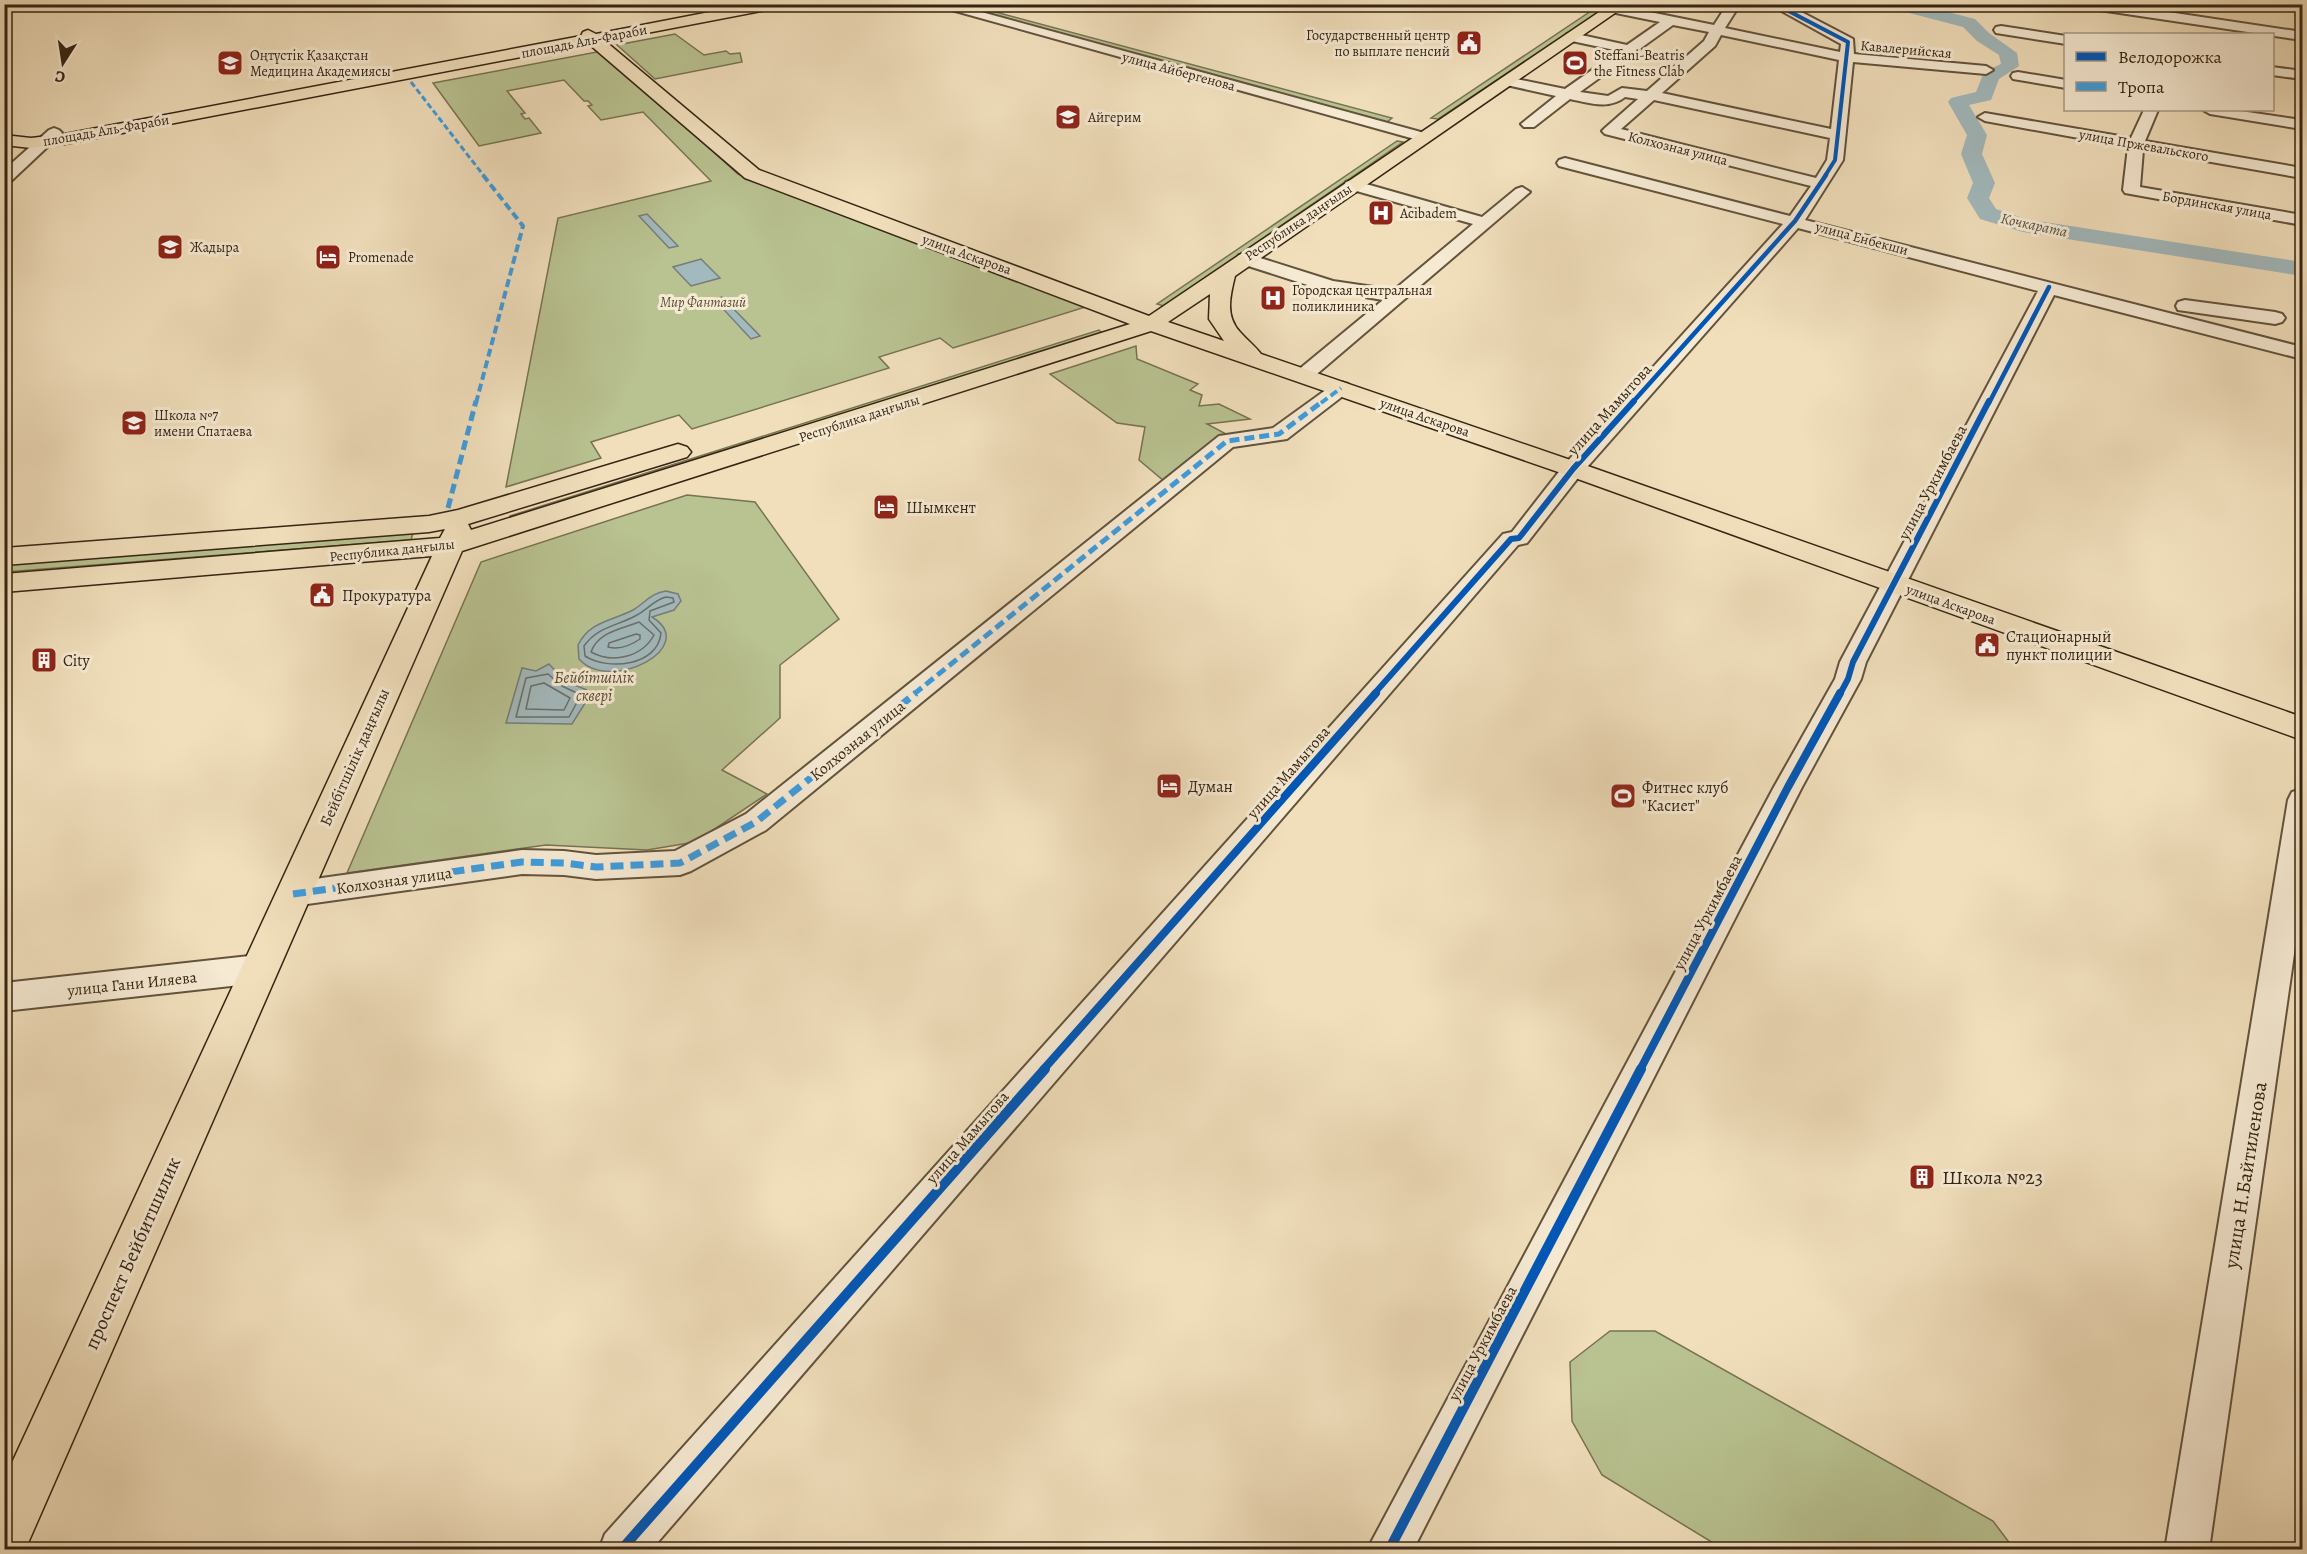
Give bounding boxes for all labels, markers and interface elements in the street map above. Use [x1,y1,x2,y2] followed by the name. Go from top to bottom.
[519,20,649,63] street label: площадь Аль-Фараби
[1306,26,1450,61] place label: Государственный центр по выплате пенсий
[1454,28,1484,58] public building icon: Государственный центр по выплате пенсий
[33,33,93,93] north arrow
[2064,33,2274,111] legend
[1859,36,1953,63] street label: Кавалерийская
[2118,45,2223,69] text: Велодорожка
[250,46,391,81] place label: Оңтүстік Қазақстан Медицина Академиясы
[1594,46,1685,81] place label: Steffani-Beatris the Fitness Clab
[1119,47,1238,96] street label: улица Айбергенова
[215,48,245,78] school or university icon: Оңтүстік Қазақстан Медицина Академиясы
[1560,48,1590,78] sports icon: Steffani-Beatris the Fitness Clab
[53,65,67,88] text: С
[2118,75,2165,99] text: Тропа
[1053,102,1083,132] school or university icon: Айгерим
[1087,108,1141,127] place label: Айгерим
[41,110,171,151] street label: площадь Аль-Фараби
[2077,125,2210,166] street label: улица Пржевальского
[1626,127,1730,170] street label: Колхозная улица
[1241,179,1356,265] street label: Республика даңғылы
[2161,187,2274,225] street label: Бординская улица
[1366,198,1396,228] hospital icon: Acibadem
[1399,204,1457,223] place label: Acibadem
[1999,208,2069,242] water label: Кочкарата
[1812,217,1910,260] street label: улица Енбекши
[919,229,1015,280] street label: улица Аскарова
[155,232,185,262] school or university icon: Жадыра
[190,238,240,257] place label: Жадыра
[313,242,343,272] hotel icon: Promenade
[348,248,414,267] place label: Promenade
[1292,281,1432,316] place label: Городская центральная поликлиника
[1258,283,1288,313] hospital icon: Городская центральная поликлиника
[660,293,746,312] park label: Мир Фантазий
[1562,359,1657,461] street label: улица Мамытова
[796,390,922,447] street label: Республика даңғылы
[1377,393,1473,442] street label: улица Аскарова
[154,406,253,441] place label: Школа №7 имени Спатаева
[119,408,149,438] school or university icon: Школа №7 имени Спатаева
[1893,420,1973,545] street label: улица Уркимбаева
[871,492,901,522] hotel icon: Шымкент
[906,497,976,519] place label: Шымкент
[329,534,456,567] street label: Республика даңғылы
[1903,579,1999,630] street label: улица Аскарова
[307,580,337,610] public building icon: Прокуратура
[342,585,432,607] place label: Прокуратура
[2006,626,2112,666] place label: Стационарный пункт полиции
[1972,630,2002,660] public building icon: Стационарный пункт полиции
[29,645,59,675] building icon: City
[63,650,90,672] place label: City
[554,667,634,707] park label: Бейбітшілік сквері
[315,685,395,830] street label: Бейбітшілік даңғылы
[805,695,910,786] street label: Колхозная улица
[1242,721,1336,825] street label: улица Мамытова
[1154,771,1184,801] hotel icon: Думан
[1188,776,1233,798] place label: Думан
[1642,777,1728,817] place label: Фитнес клуб "Касиет"
[1608,781,1638,811] sports icon: Фитнес клуб "Касиет"
[1668,850,1748,975] street label: улица Уркимбаева
[335,862,454,900] street label: Колхозная улица
[65,966,199,1002] street label: улица Гани Иляева
[2217,1079,2274,1271] street label: улица Н.Байтиленова
[921,1086,1015,1190] street label: улица Мамытова
[78,1153,187,1354] street label: проспект Бейбитшилик
[1907,1162,1937,1192] building icon: Школа №23
[1942,1164,2043,1191] place label: Школа №23
[1443,1281,1523,1406] street label: улица Уркимбаева

